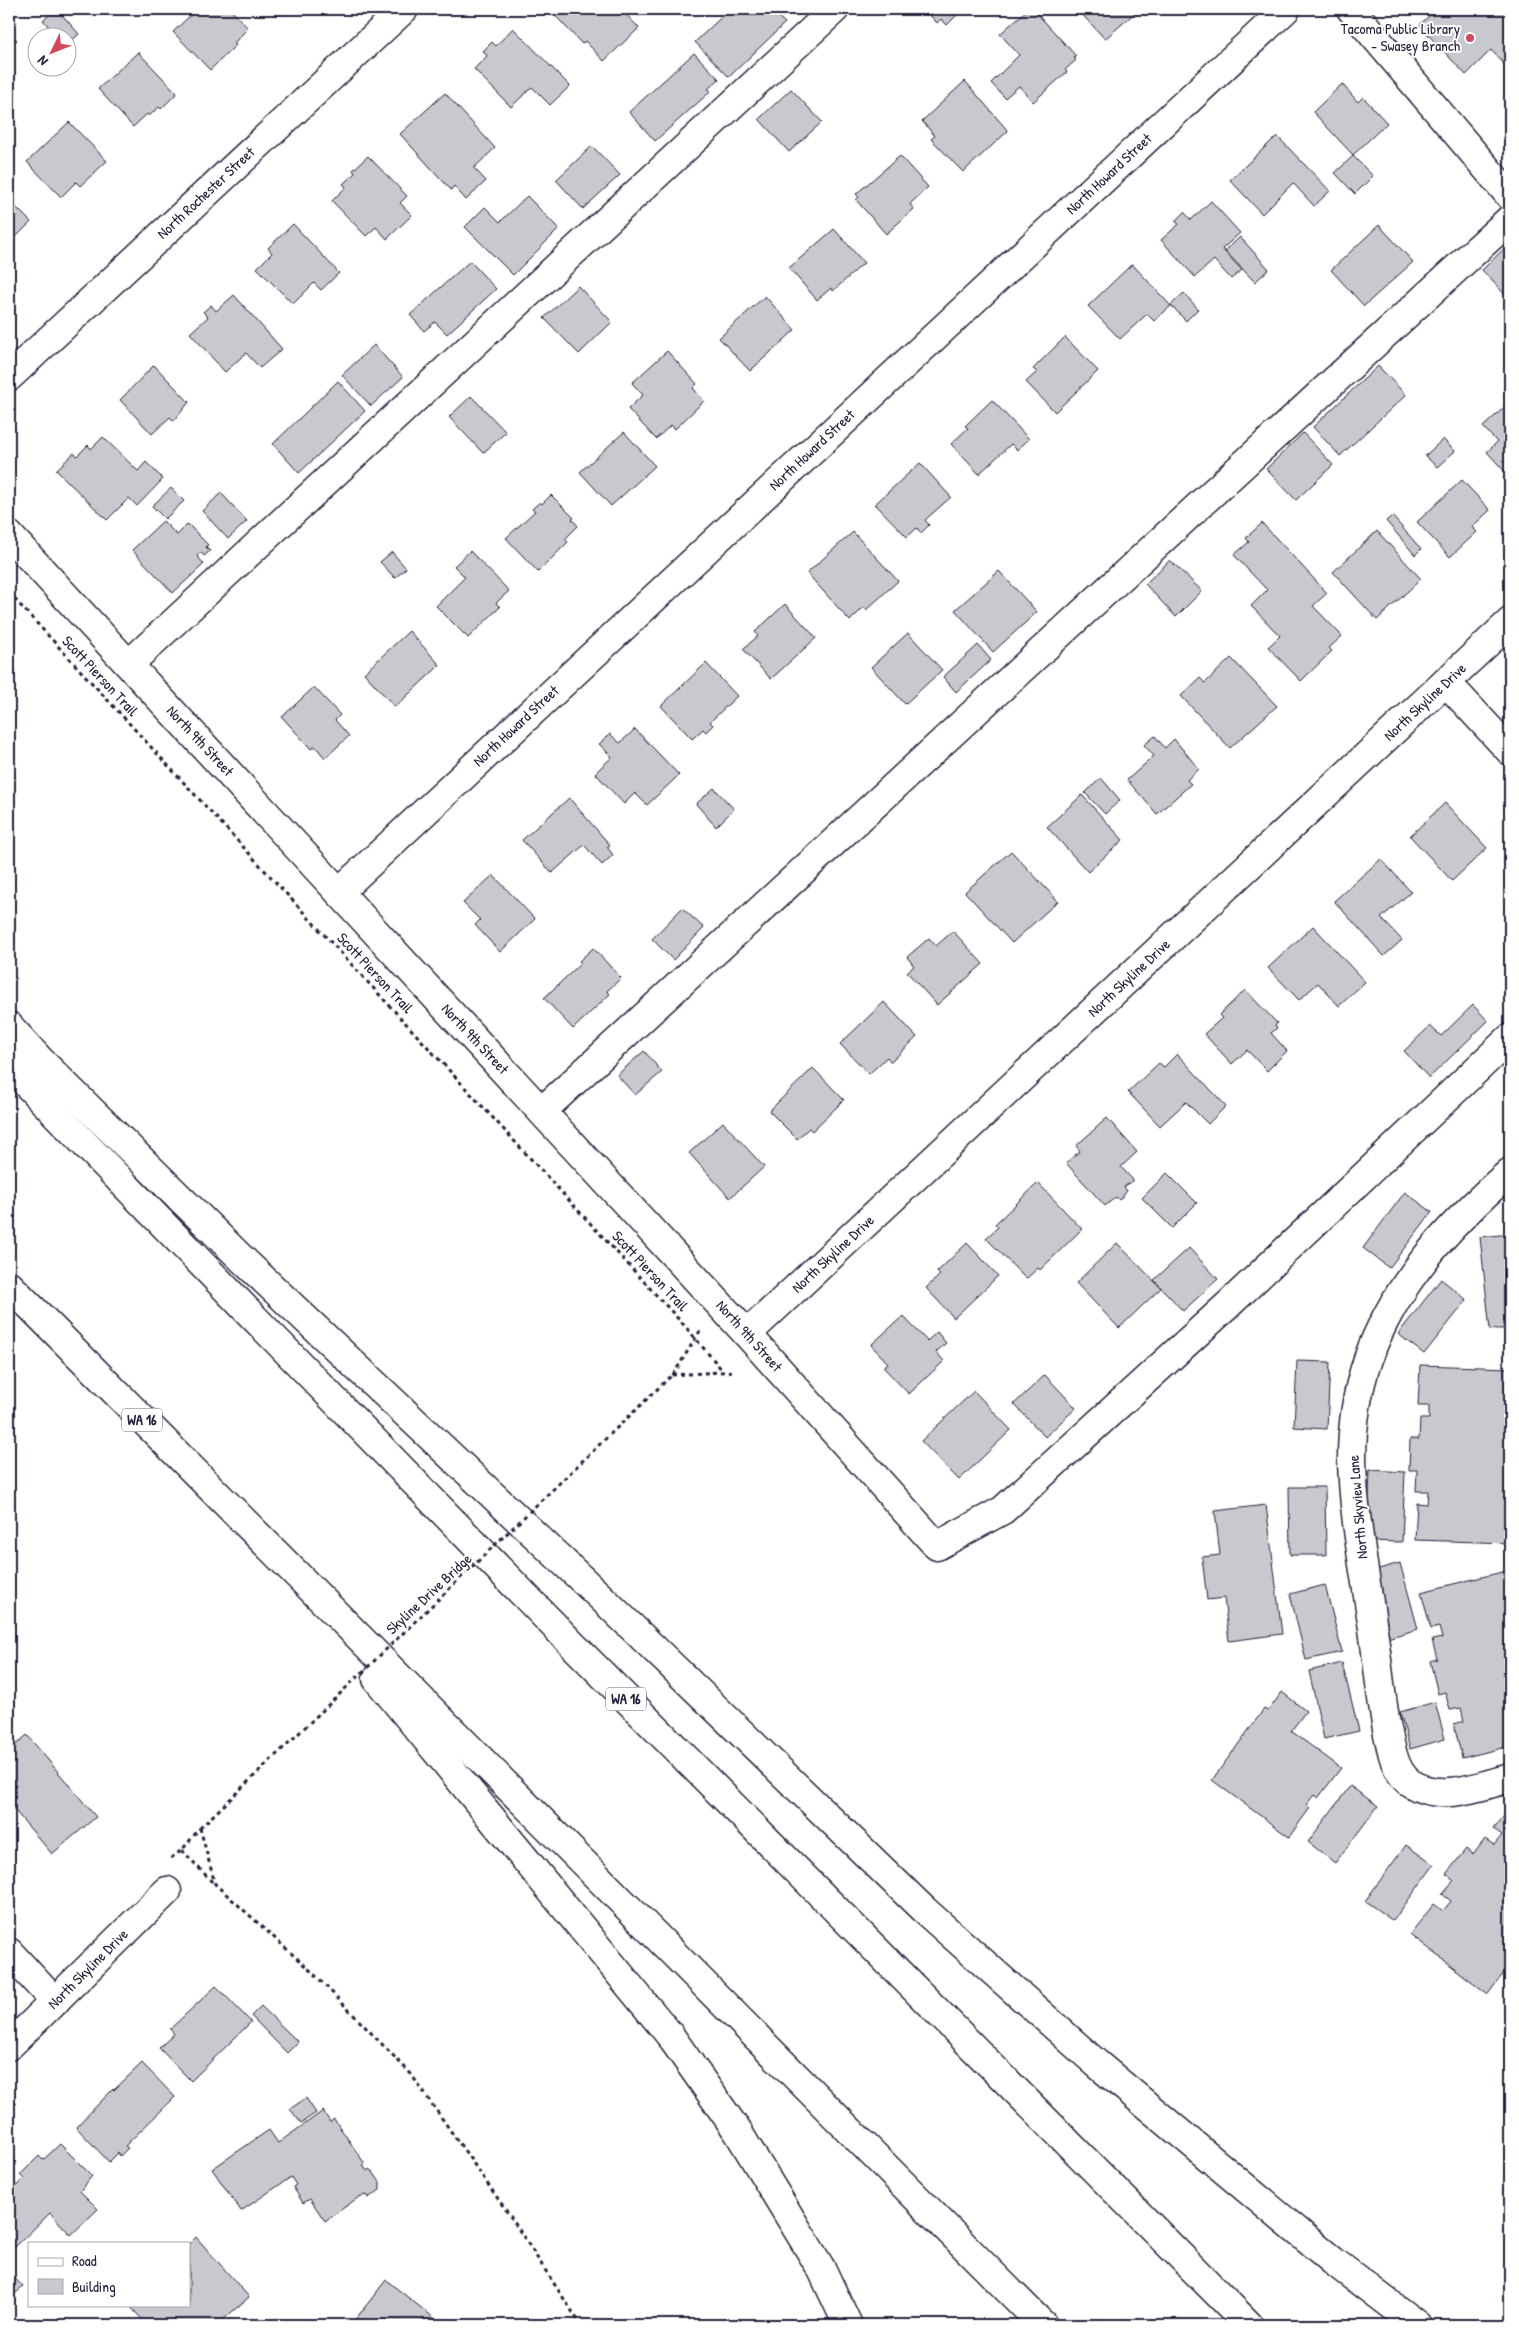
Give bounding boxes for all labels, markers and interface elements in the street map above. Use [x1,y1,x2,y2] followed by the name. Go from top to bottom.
[1341,18,1460,56] place label: Tacoma Public Library - Swasey Branch
[28,28,78,78] north arrow
[1464,32,1476,44] marker: Tacoma Public Library - Swasey Branch
[32,52,52,70] text: N
[1061,128,1157,219] street label: North Howard Street
[152,141,260,244] street label: North Rochester Street
[764,404,860,495] street label: North Howard Street
[58,631,143,720] street label: Scott Pierson Trail
[1379,658,1471,745] street label: North Skyline Drive
[468,680,564,771] street label: North Howard Street
[162,701,239,781] street label: North 9th Street
[333,928,418,1017] street label: Scott Pierson Trail
[1083,934,1175,1021] street label: North Skyline Drive
[437,999,514,1079] street label: North 9th Street
[787,1210,879,1297] street label: North Skyline Drive
[608,1226,693,1315] street label: Scott Pierson Trail
[711,1295,788,1377] street label: North 9th Street
[122,1408,162,1432] road number: WA 16
[1343,1454,1372,1560] street label: North Skyview Lane
[381,1548,476,1639] street label: Skyline Drive Bridge
[606,1688,646,1710] road number: WA 16
[43,1924,133,2014] street label: North Skyline Drive
[28,2242,190,2306] legend
[72,2250,97,2271] text: Road
[72,2276,116,2297] text: Building

